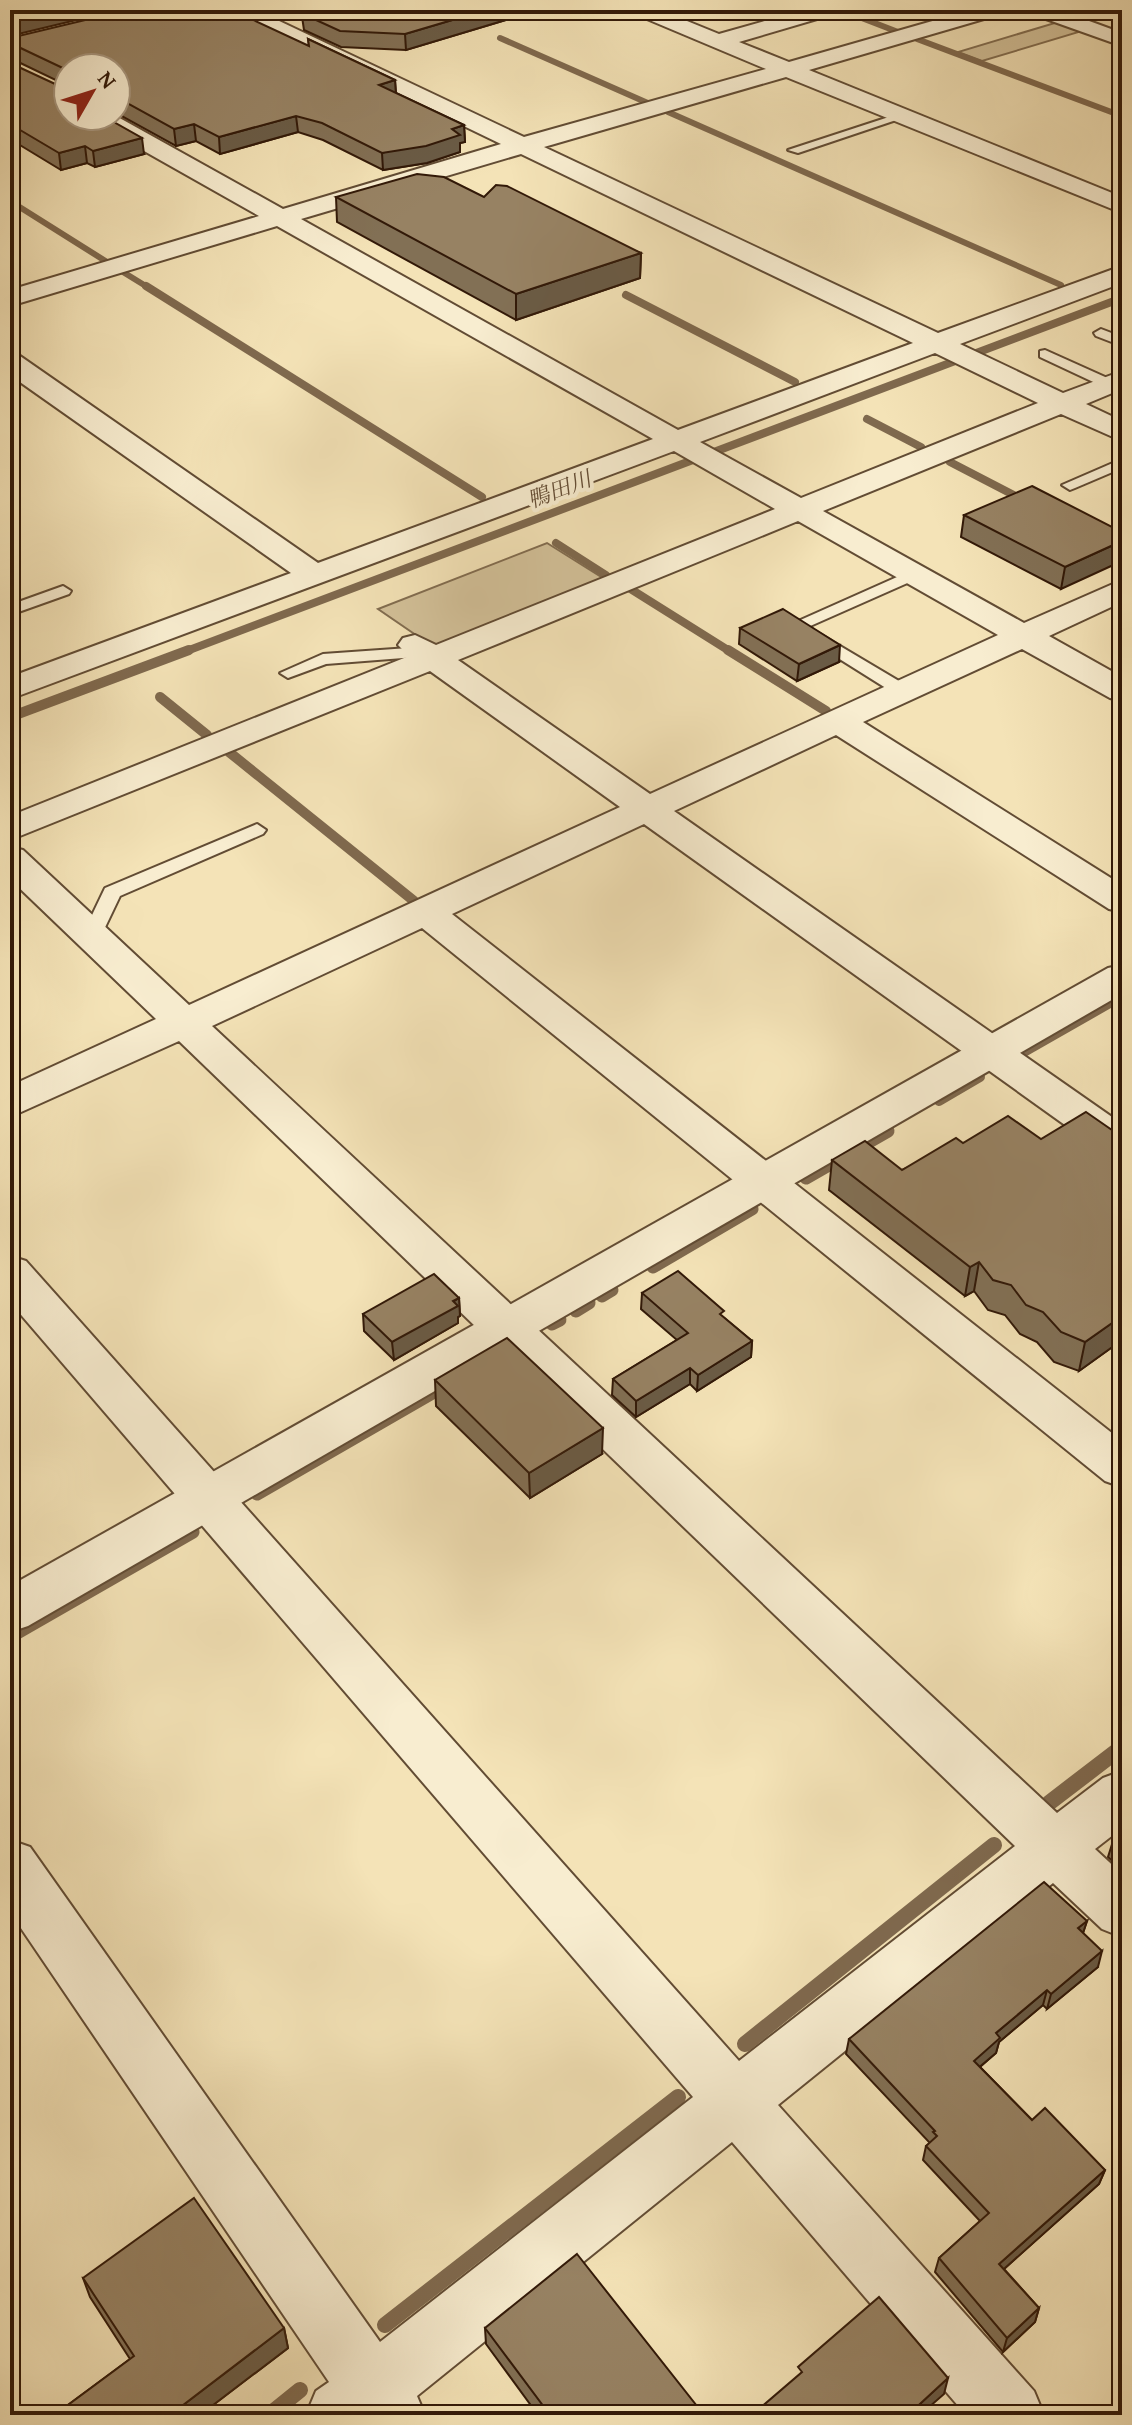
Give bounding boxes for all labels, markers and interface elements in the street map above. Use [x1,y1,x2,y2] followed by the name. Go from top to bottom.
[52,52,132,132] north arrow
[90,64,125,95] text: N
[522,462,597,516] water label: 鴨田川

